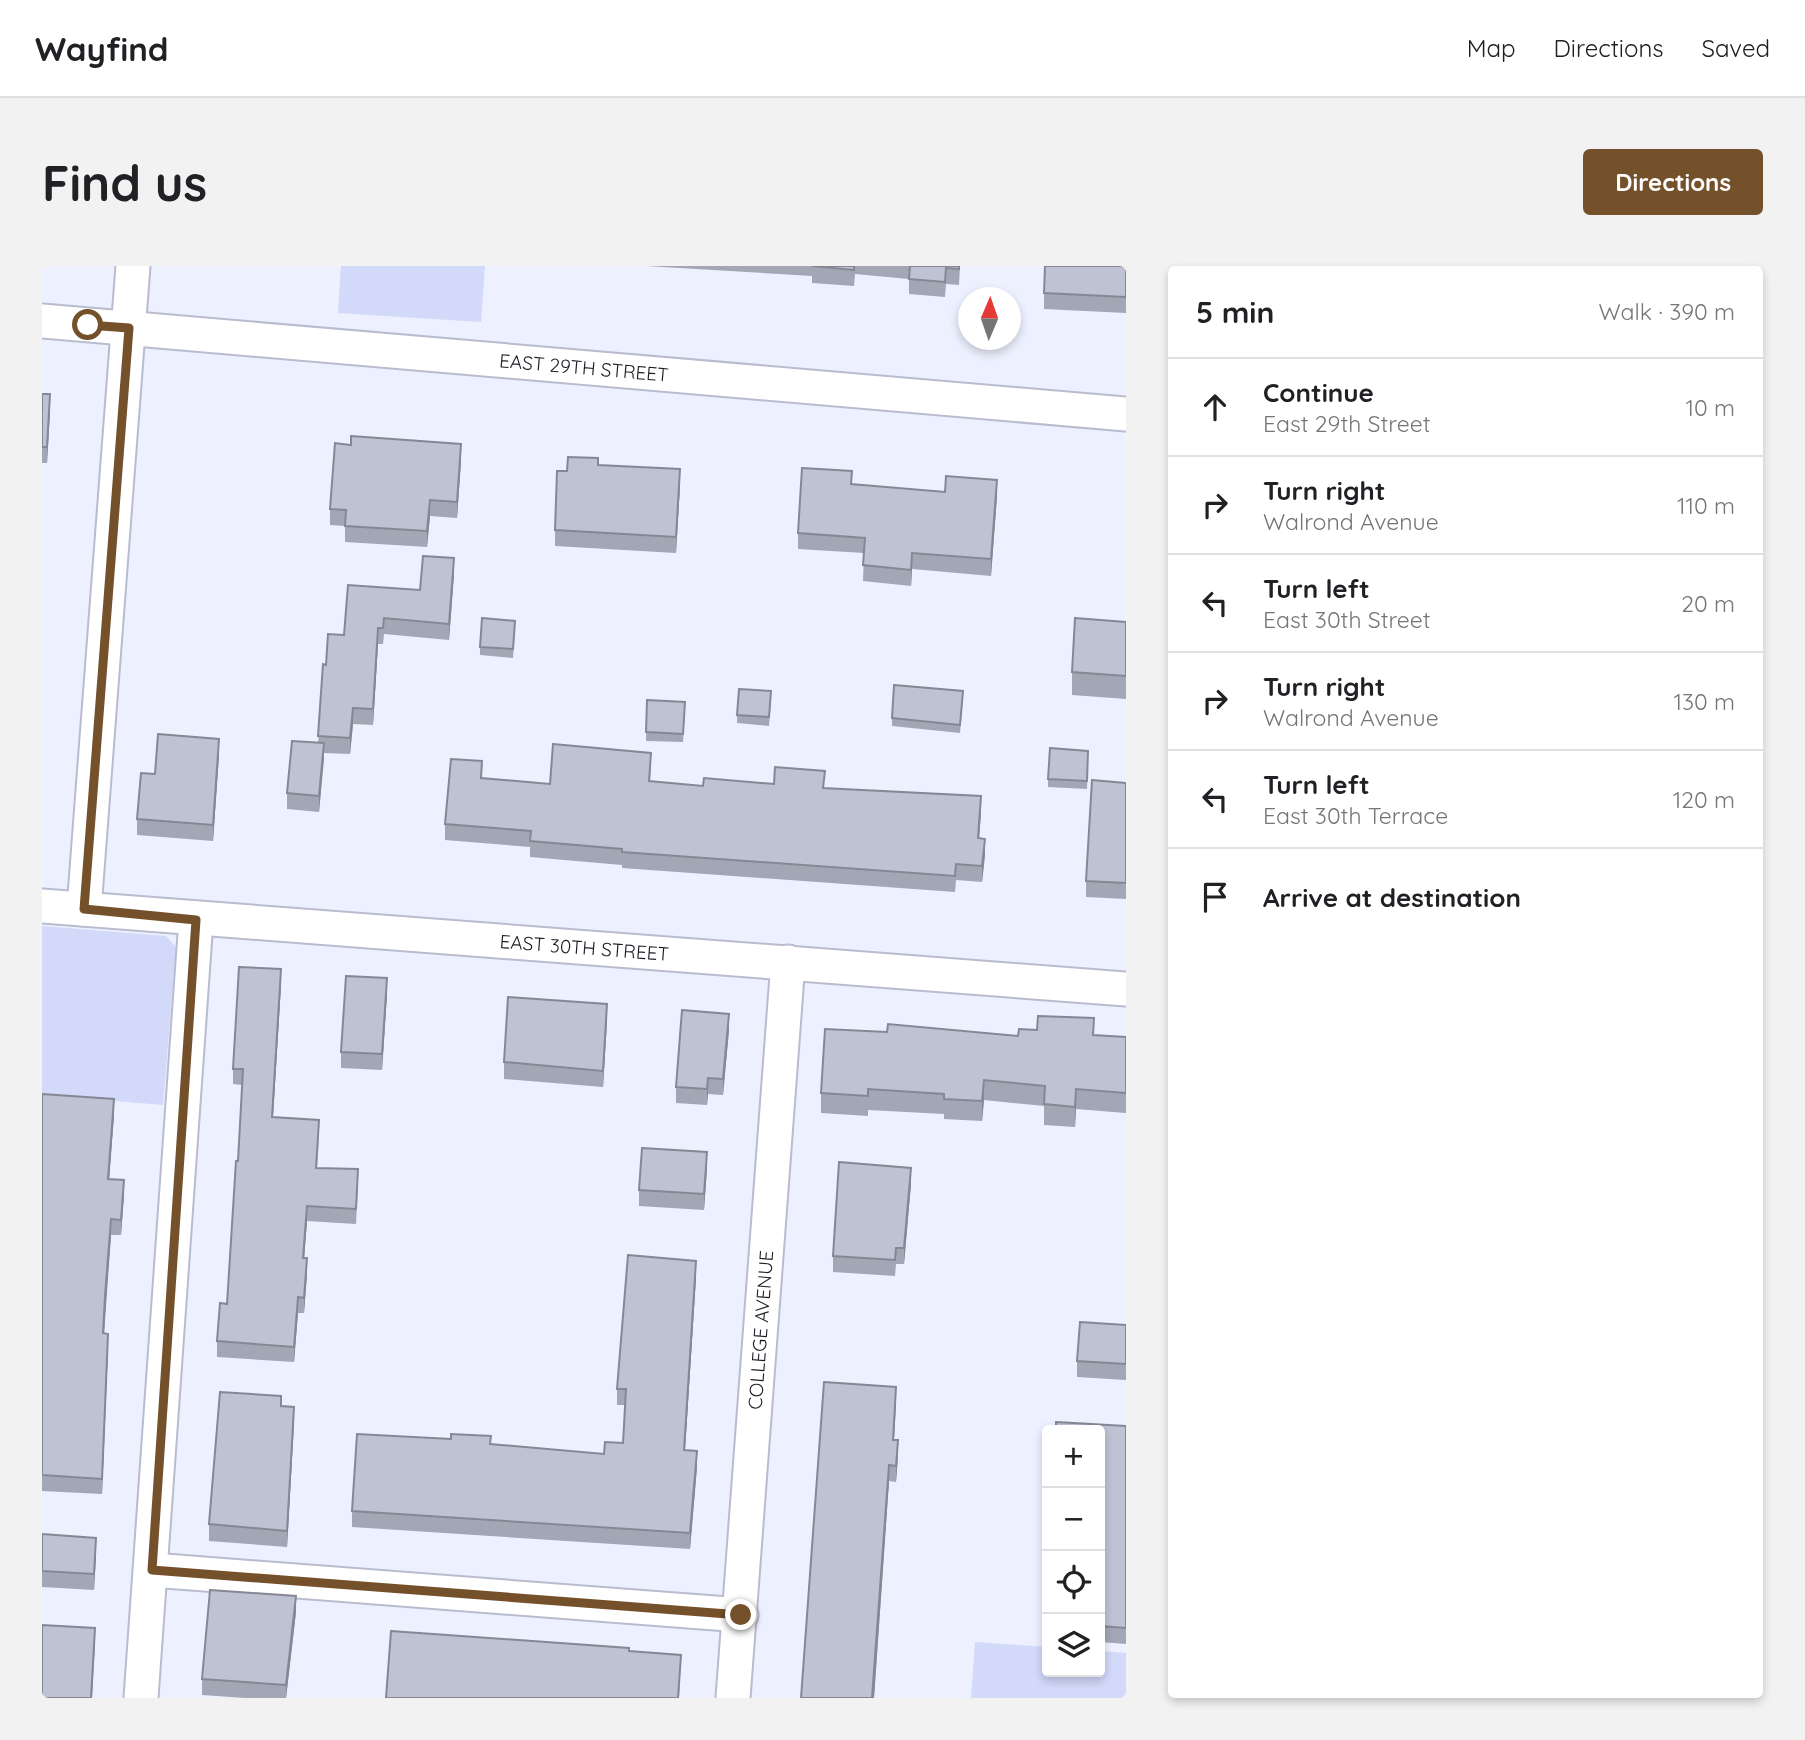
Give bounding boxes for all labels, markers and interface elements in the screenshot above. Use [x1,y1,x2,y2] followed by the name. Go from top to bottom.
[35,28,169,69] text: Wayfind
[1467,33,1516,63] text: Map
[1554,33,1664,63] text: Directions
[1702,33,1770,63] text: Saved
[1583,149,1763,215] button: Directions
[42,152,207,213] text: Find us
[958,287,1021,350] north arrow
[1196,293,1274,331] text: 5 min
[1599,297,1735,326] text: Walk · 390 m
[72,309,103,340] route start
[498,348,670,387] street label: EAST 29TH STREET
[1263,376,1374,409] text: Continue
[1196,388,1234,426] icon: ahead
[1686,393,1735,422] text: 10 m
[1263,409,1430,438] text: East 29th Street
[1263,474,1385,507] text: Turn right
[1196,486,1234,524] icon: right
[1677,491,1735,520] text: 110 m
[1263,507,1439,536] text: Walrond Avenue
[1263,572,1370,605] text: Turn left
[1196,584,1234,622] icon: left
[1681,589,1735,618] text: 20 m
[1263,605,1431,634] text: East 30th Street
[1263,670,1385,703] text: Turn right
[1196,682,1234,720] icon: right
[1673,687,1735,716] text: 130 m
[1263,703,1439,732] text: Walrond Avenue
[1263,768,1370,801] text: Turn left
[1196,780,1234,818] icon: left
[1673,785,1735,814] text: 120 m
[1263,801,1448,830] text: East 30th Terrace
[1196,878,1234,916] icon: arrive
[1263,881,1521,914] text: Arrive at destination
[499,929,670,966] street label: EAST 30TH STREET
[743,1250,778,1410] street label: COLLEGE AVENUE
[1042,1425,1105,1677] map controls
[1042,1425,1105,1488] button: +
[1042,1488,1105,1551] button: −
[1042,1551,1105,1614] button: locate
[725,1599,756,1630] route end
[1042,1614,1105,1677] button: layers

